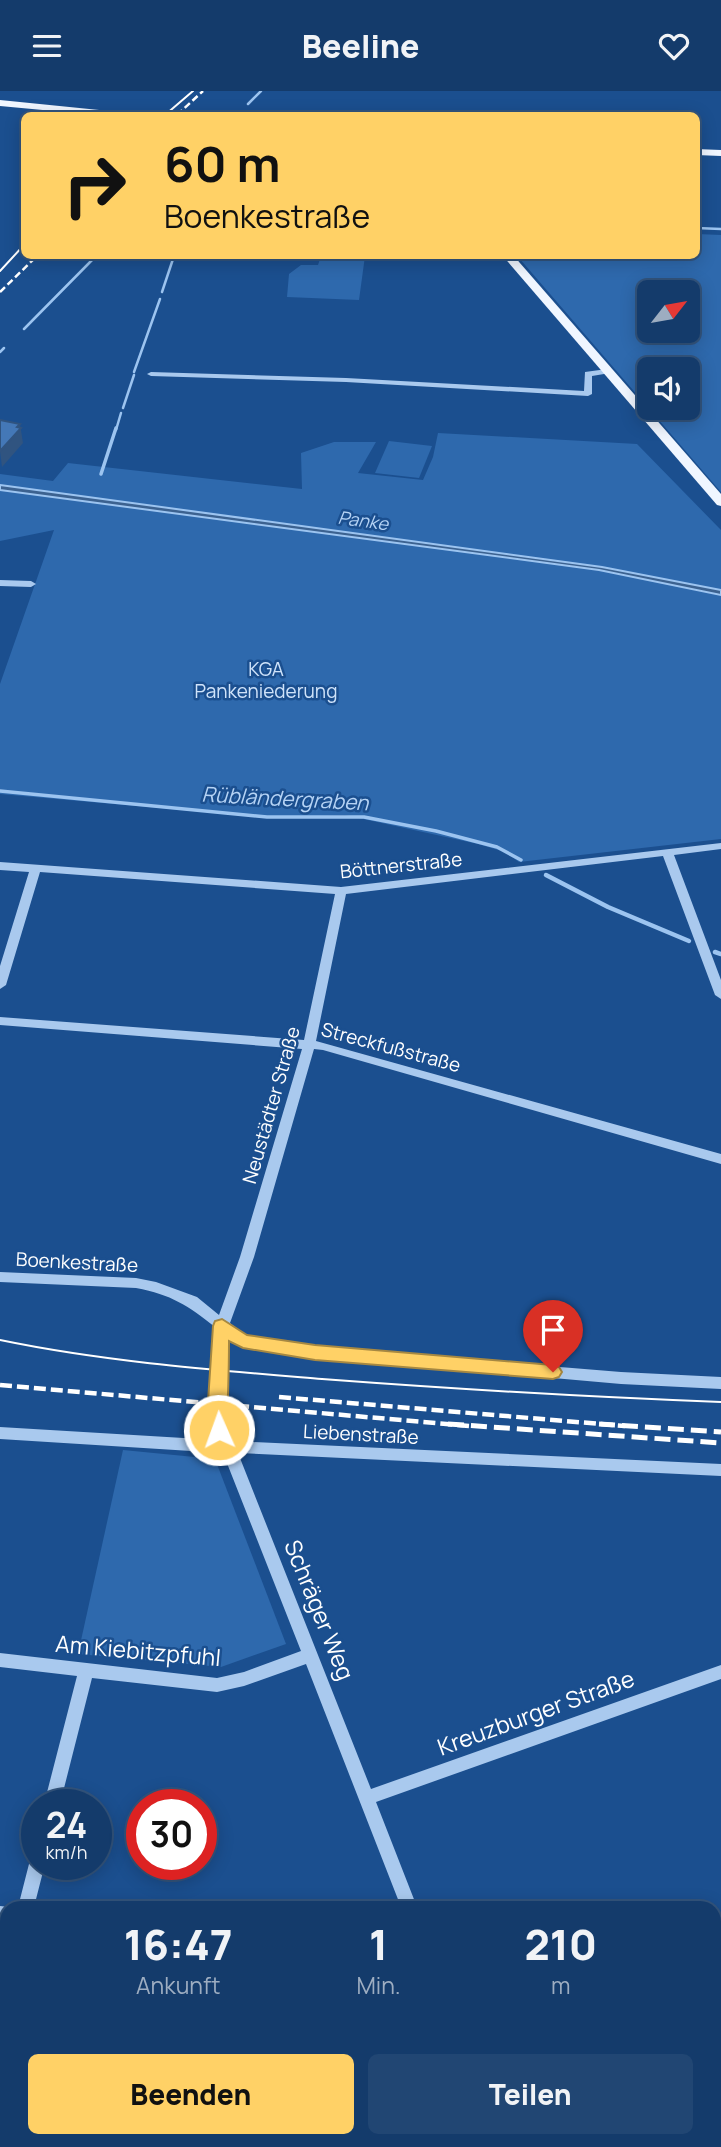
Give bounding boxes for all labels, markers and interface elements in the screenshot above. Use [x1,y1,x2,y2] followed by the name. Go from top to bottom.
[302,24,419,68] text: Beeline
[28,27,66,65] icon: menu
[655,27,693,65] icon: heart
[164,130,281,197] text: 60 m
[49,140,140,231] icon: right
[164,194,370,238] text: Boenkestraße
[637,280,700,343] north arrow
[637,280,700,420] map controls
[637,357,700,420] button: sound
[337,505,391,536] water label: Panke
[195,656,337,704] park label: KGA Pankeniederung
[201,780,371,816] water label: Rübländergraben
[339,846,463,884] street label: Böttnerstraße
[318,1016,464,1078] street label: Streckfußstraße
[236,1023,306,1187] street label: Neustädter Straße
[15,1246,139,1278] street label: Boenkestraße
[523,1300,583,1372] pin
[534,1311,572,1349] icon: arrive
[182,1393,256,1467] position arrow
[303,1418,419,1450] street label: Liebenstraße
[277,1535,363,1684] street label: Schräger Weg
[54,1627,222,1673] street label: Am Kiebitzpfuhl
[433,1662,639,1763] street label: Kreuzburger Straße
[126,1789,217,1880] speed limit sign: 30
[46,1801,87,1849] text: 24
[46,1840,87,1864] text: km/h
[124,1915,233,1973] text: 16:47
[369,1915,388,1973] text: 1
[524,1915,597,1973] text: 210
[136,1969,220,2001] text: Ankunft
[356,1969,401,2001] text: Min.
[551,1969,571,2001] text: m
[28,2054,354,2134] button: Beenden
[368,2054,693,2134] button: Teilen

